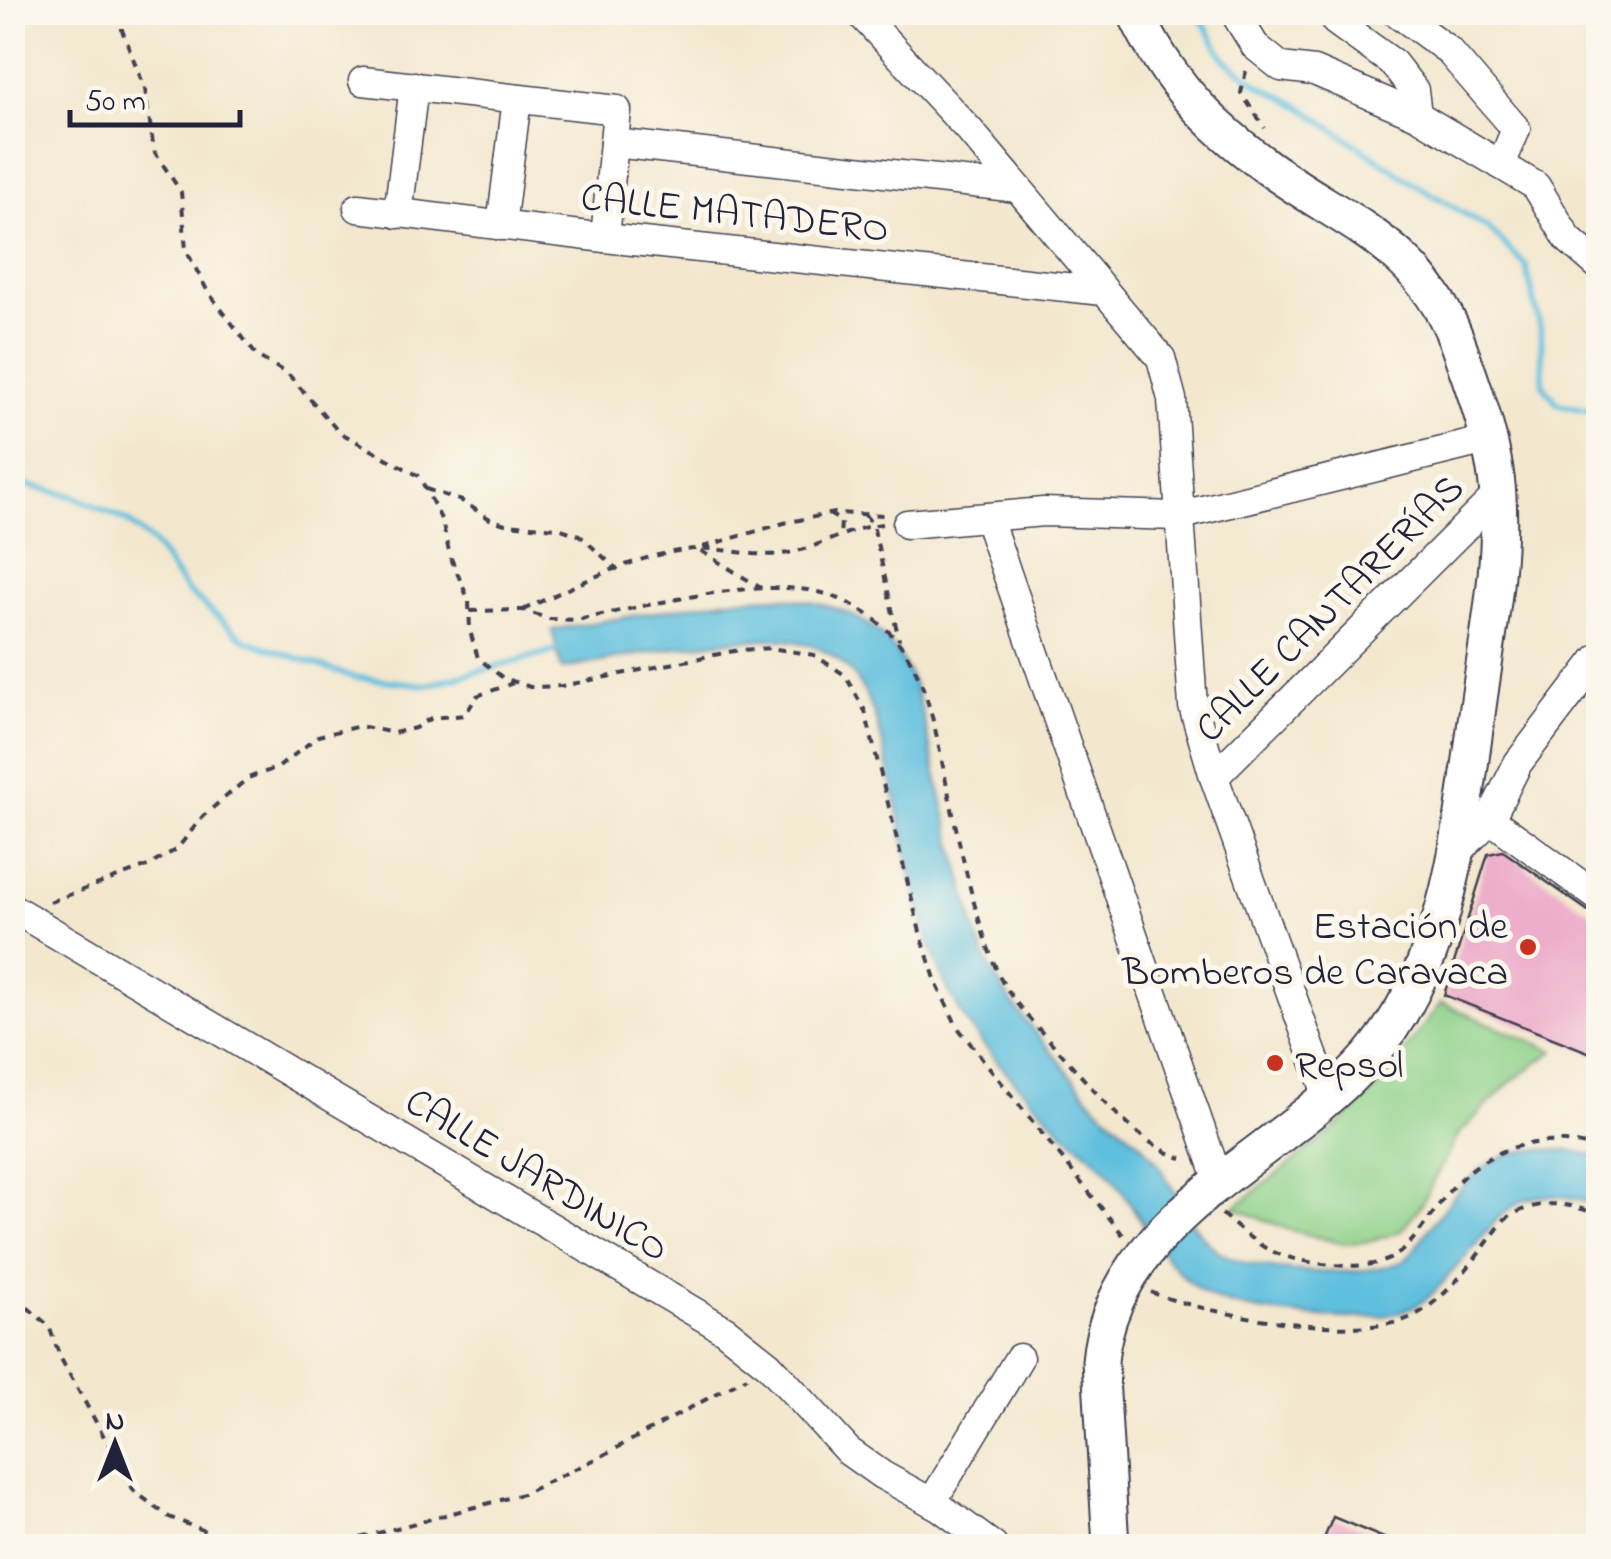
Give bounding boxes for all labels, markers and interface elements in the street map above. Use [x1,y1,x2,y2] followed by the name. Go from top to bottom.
[70,65,240,127] scale bar
[85,81,146,125] text: 50 m
[578,170,891,261] street label: CALLE MATADERO
[1183,462,1479,758] street label: CALLE CANTARERÍAS
[1121,899,1508,1004] place label: Estación de Bomberos de Caravaca
[1517,936,1539,958] marker: Estación de Bomberos de Caravaca
[1295,1038,1403,1097] place label: Repsol
[1264,1052,1286,1074] marker: Repsol
[392,1075,679,1279] street label: CALLE JARDINICO
[65,1394,165,1494] north arrow
[106,1402,124,1443] text: N

